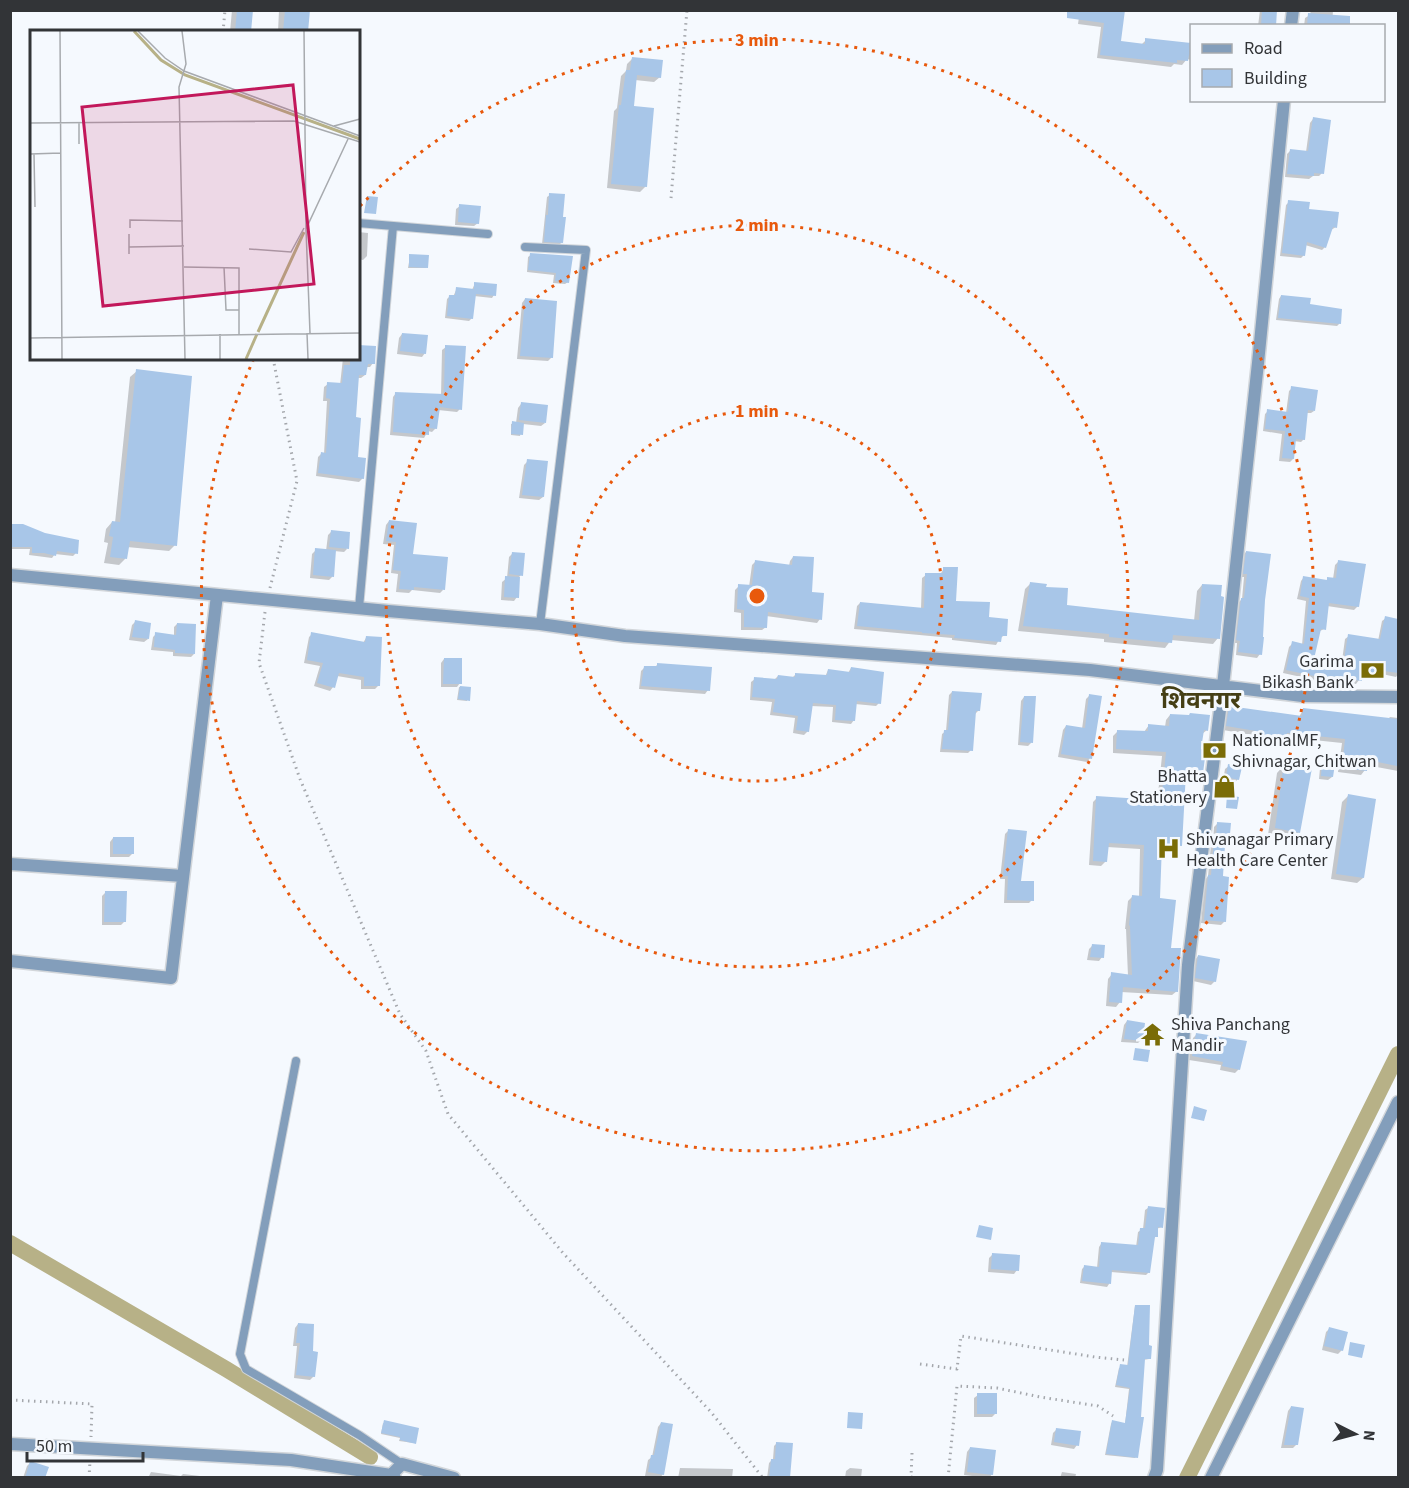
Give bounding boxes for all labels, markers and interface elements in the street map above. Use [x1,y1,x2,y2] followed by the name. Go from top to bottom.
[1190,24,1385,102] legend
[735,28,779,53] text: 3 min
[30,30,360,360] inset map
[1244,36,1283,61] text: Road
[1244,66,1307,91] text: Building
[735,213,779,238] text: 2 min
[735,399,779,424] text: 1 min
[747,586,767,606] centre of rings
[1262,649,1354,695] place label: Garima Bikash Bank
[1359,658,1385,684] bank icon: Garima Bikash Bank
[1161,683,1241,718] district label: शिवनगर
[1232,728,1377,774] place label: NationalMF, Shivnagar, Chitwan
[1201,737,1227,763] bank icon: NationalMF, Shivnagar, Chitwan
[1129,764,1208,810] place label: Bhatta Stationery
[1212,773,1238,799] shop icon: Bhatta Stationery
[1186,827,1334,873] place label: Shivanagar Primary Health Care Center
[1155,836,1181,862] hospital icon: Shivanagar Primary Health Care Center
[1171,1012,1290,1058] place label: Shiva Panchang Mandir
[1140,1021,1166,1047] temple icon: Shiva Panchang Mandir
[1325,1404,1385,1464] north arrow
[27,1425,142,1463] scale bar
[1357,1429,1380,1442] text: N
[36,1434,72,1459] text: 50 m

